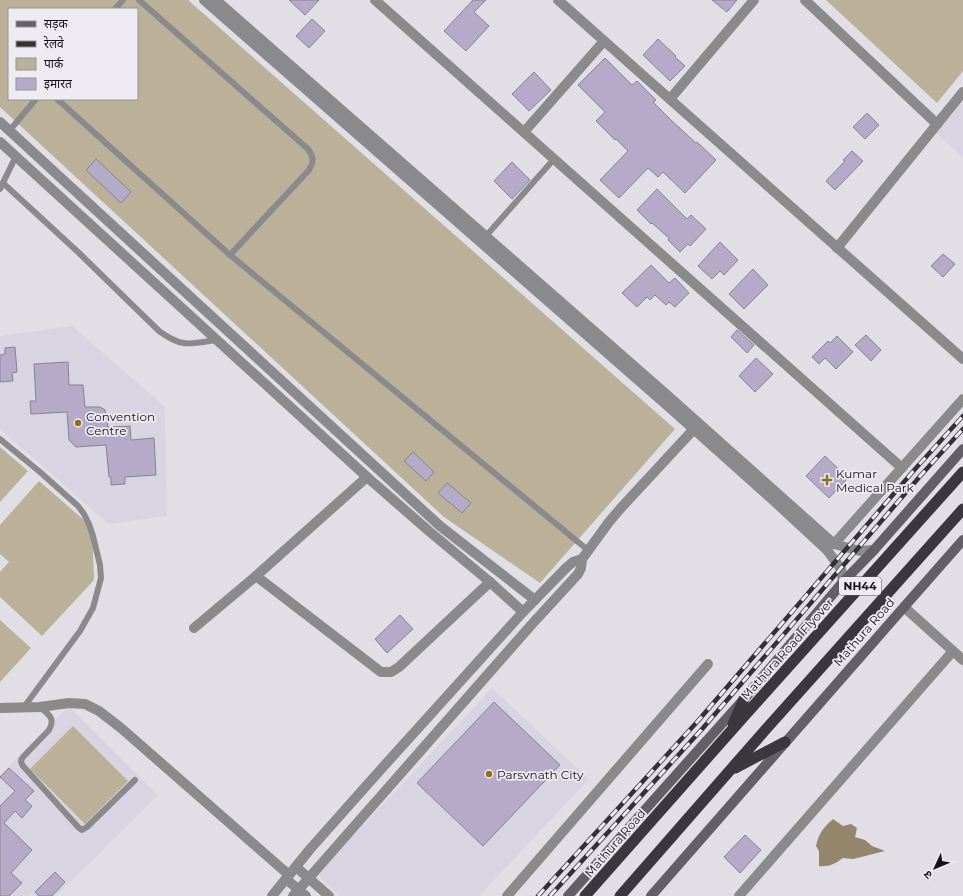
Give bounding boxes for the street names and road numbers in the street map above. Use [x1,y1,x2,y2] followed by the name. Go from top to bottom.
[839,577,881,595] road number: NH44
[737,595,837,703] street label: Mathura Road Flyover
[830,595,898,669] street label: Mathura Road
[581,806,649,880] street label: Mathura Road

